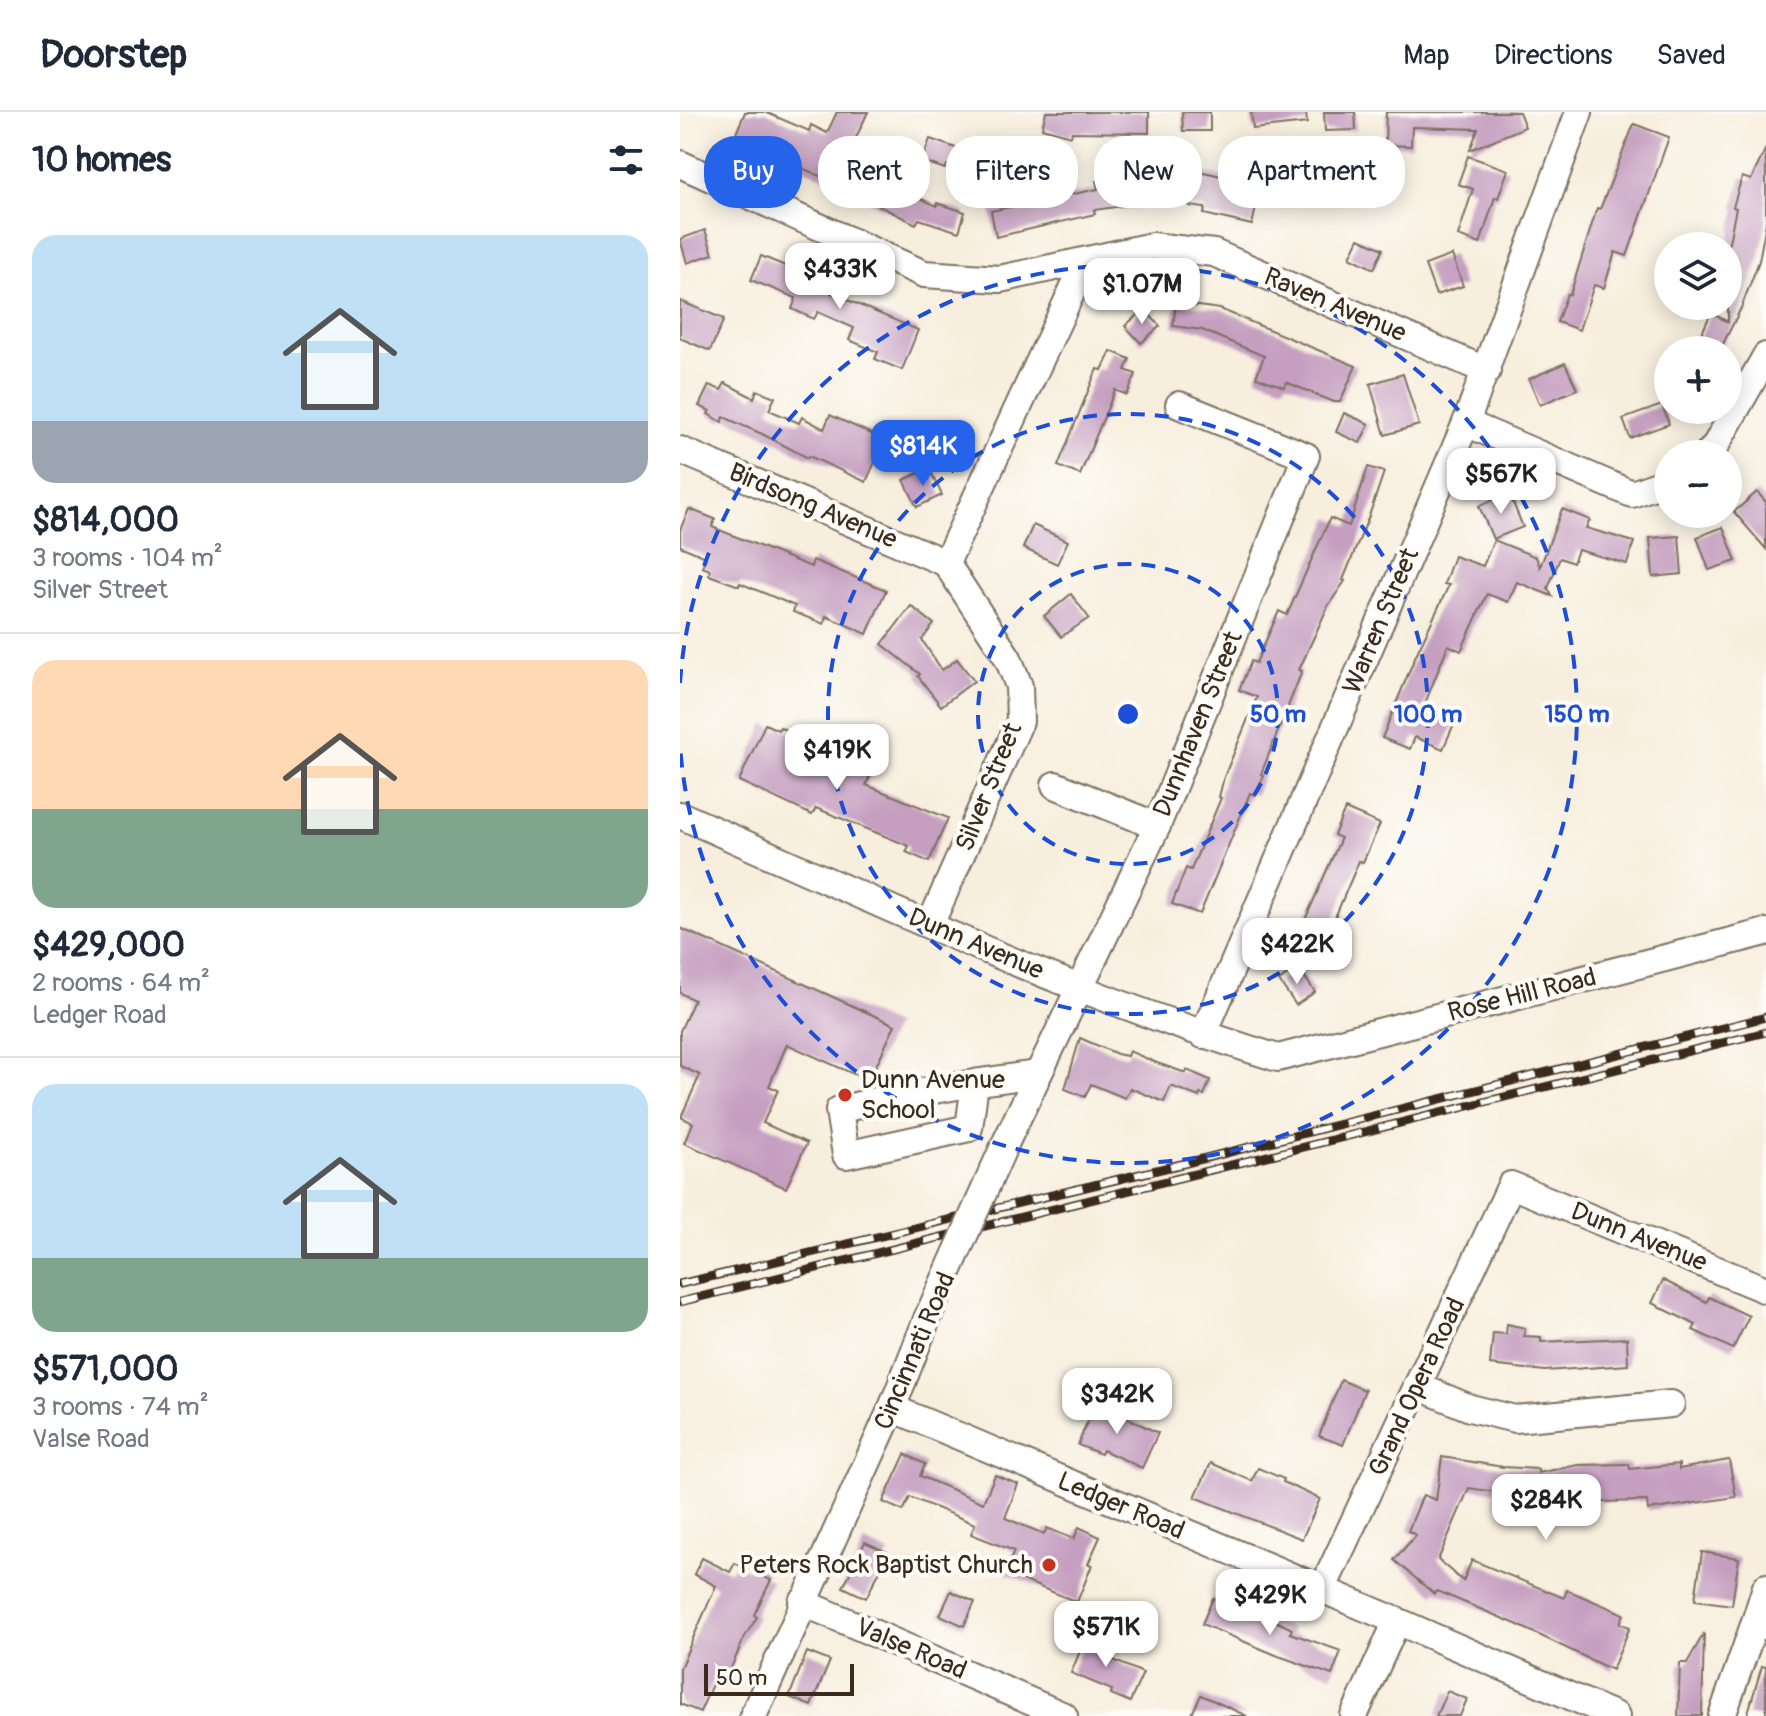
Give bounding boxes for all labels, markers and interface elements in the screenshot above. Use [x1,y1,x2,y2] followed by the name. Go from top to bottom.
[40,31,187,79] text: Doorstep
[1403,38,1450,73] text: Map
[1494,38,1613,73] text: Directions
[1657,38,1726,73] text: Saved
[704,136,802,208] chip: Buy
[818,136,930,208] chip: Rent
[946,136,1078,208] chip: Filters
[1094,136,1202,208] chip: New
[1218,136,1405,208] chip: Apartment
[604,138,648,182] icon: filters
[32,139,171,182] text: 10 homes
[1654,232,1742,528] map controls
[1654,232,1742,320] button: layers
[784,243,896,311] pin: $433K
[803,253,877,285] text: $433K
[1077,258,1207,326] pin: $1.07M
[1259,261,1411,349] street label: Raven Avenue
[1102,268,1182,300] text: $1.07M
[268,287,412,431] icon: home
[1654,336,1742,424] button: +
[867,420,979,488] pin: $814K
[889,430,957,462] text: $814K
[1654,440,1742,528] button: −
[1445,448,1557,516] pin: $567K
[724,456,902,556] street label: Birdsong Avenue
[1465,458,1537,490] text: $567K
[32,499,179,542] text: $814,000
[32,542,223,574] text: 3 rooms · 104 m²
[1336,543,1426,699] street label: Warren Street
[32,574,168,606] text: Silver Street
[1146,626,1250,822] street label: Dunnhaven Street
[1114,700,1142,728] centre of rings
[1250,700,1306,729] text: 50 m
[1394,700,1462,729] text: 100 m
[1544,700,1610,729] text: 150 m
[268,712,412,856] icon: home
[949,718,1029,856] street label: Silver Street
[781,724,893,792] pin: $419K
[803,734,871,766] text: $419K
[904,901,1049,987] street label: Dunn Avenue
[1241,918,1353,986] pin: $422K
[32,924,185,967] text: $429,000
[1260,928,1334,960] text: $422K
[1444,961,1600,1029] street label: Rose Hill Road
[32,967,210,999] text: 2 rooms · 64 m²
[32,999,167,1031] text: Ledger Road
[861,1064,1005,1126] place label: Dunn Avenue School
[836,1086,854,1104] marker: Dunn Avenue School
[268,1136,412,1280] icon: home
[1566,1195,1712,1279] street label: Dunn Avenue
[867,1267,963,1435] street label: Cincinnati Road
[1362,1293,1472,1481] street label: Grand Opera Road
[32,1348,178,1391] text: $571,000
[1061,1368,1173,1436] pin: $342K
[1080,1378,1154,1410] text: $342K
[32,1391,209,1423] text: 3 rooms · 74 m²
[32,1423,150,1455] text: Valse Road
[1053,1465,1189,1547] street label: Ledger Road
[1490,1474,1602,1542] pin: $284K
[1510,1484,1582,1516] text: $284K
[739,1549,1033,1581] place label: Peters Rock Baptist Church
[1040,1556,1058,1574] marker: Peters Rock Baptist Church
[1214,1569,1326,1637] pin: $429K
[1234,1579,1306,1611] text: $429K
[1050,1601,1162,1669] pin: $571K
[851,1611,971,1687] street label: Valse Road
[1072,1611,1140,1643] text: $571K
[704,1660,854,1696] scale bar
[716,1664,767,1692] text: 50 m

